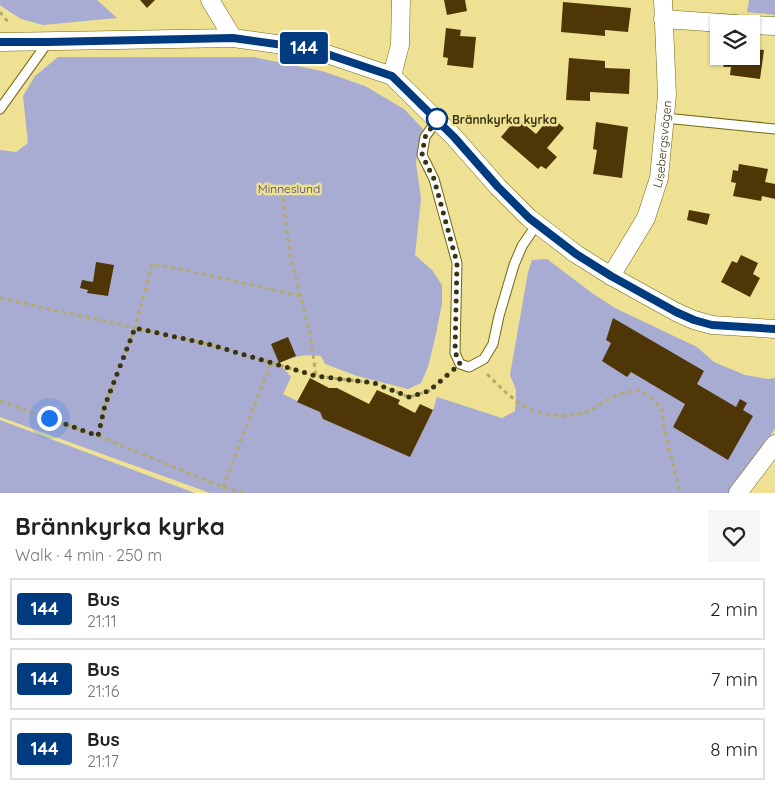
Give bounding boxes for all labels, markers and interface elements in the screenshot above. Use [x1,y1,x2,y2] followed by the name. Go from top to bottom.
[710,15,760,65] map controls
[710,15,760,65] button: layers
[275,32,333,64] line badge: 144
[290,36,318,59] text: 144
[649,100,674,189] street label: Lisebergsvägen
[426,108,448,130] marker: Brännkyrka kyrka
[452,112,557,127] place label: Brännkyrka kyrka
[258,181,320,196] park label: Minneslund
[37,406,62,431] your location
[708,510,760,562] button: heart
[15,511,225,541] text: Brännkyrka kyrka
[15,545,162,565] text: Walk · 4 min · 250 m
[87,587,120,611] text: Bus
[30,597,59,620] text: 144
[710,597,758,621] text: 2 min
[87,611,117,631] text: 21:11
[87,657,120,681] text: Bus
[30,667,59,690] text: 144
[711,667,758,691] text: 7 min
[87,681,119,701] text: 21:16
[87,727,120,751] text: Bus
[30,737,59,760] text: 144
[710,737,758,761] text: 8 min
[87,751,119,771] text: 21:17

